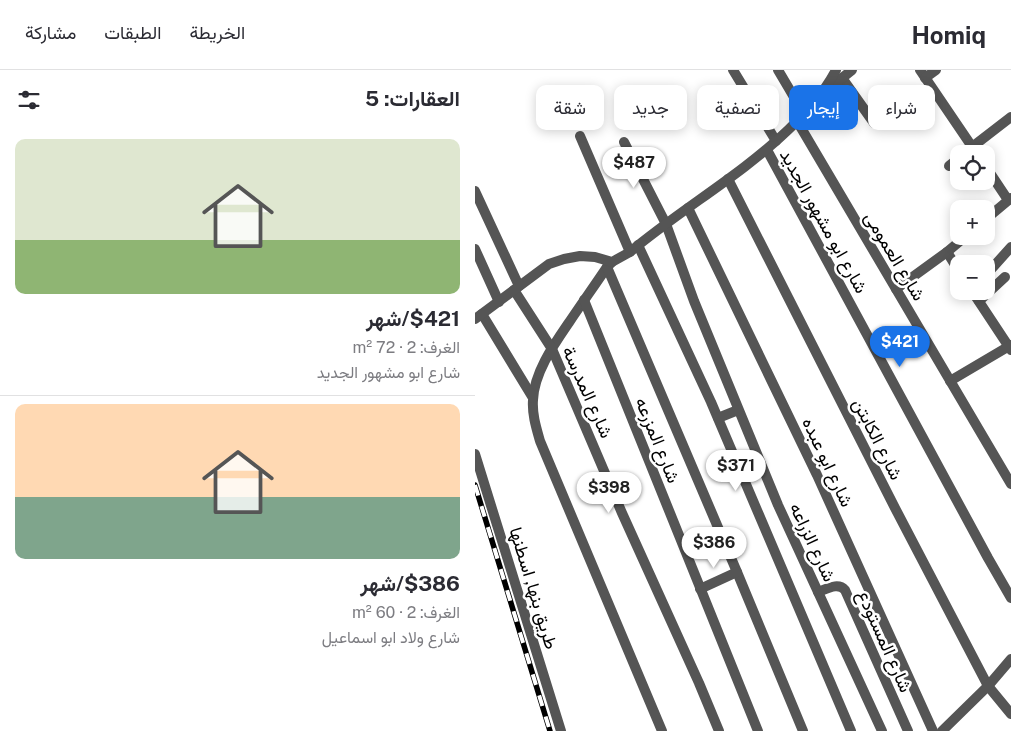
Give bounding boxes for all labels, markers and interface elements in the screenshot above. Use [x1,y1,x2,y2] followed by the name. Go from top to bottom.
[912,21,986,49] text: Homiq
[25,22,76,43] text: مشاركة
[104,22,161,43] text: الطبقات
[189,22,245,43] text: الخريطة
[536,85,604,130] chip: شقة
[614,85,687,130] chip: جديد
[697,85,779,130] chip: تصفية
[789,85,858,130] chip: إيجار
[868,85,935,130] chip: شراء
[15,86,43,114] icon: filters
[365,86,460,111] text: العقارات: 5
[774,145,872,298] street label: شارع ابو مشهور الجديد
[950,145,995,300] map controls
[950,145,995,190] button: locate
[604,146,664,189] pin: $487
[613,153,655,172] text: $487
[193,171,283,261] icon: home
[950,200,995,245] button: +
[858,208,930,305] street label: شارع العمومى
[950,255,995,300] button: −
[366,306,460,331] text: $421/شهر
[870,326,930,368] pin: $421
[881,332,919,351] text: $421
[352,338,460,357] text: الغرف: 2 · 72 m²
[557,343,618,442] street label: شارع المدرسة
[317,363,460,382] text: شارع ابو مشهور الجديد
[629,394,685,487] street label: شارع المزرعه
[847,395,907,484] street label: شارع الكابتن
[796,414,858,511] street label: شارع ابو عبده
[193,437,283,527] icon: home
[706,450,766,492] pin: $371
[717,456,755,475] text: $371
[579,472,639,514] pin: $398
[588,478,630,497] text: $398
[784,499,840,586] street label: شارع الزراعه
[505,524,563,652] street label: طريق بنها, اسطنها
[684,526,744,569] pin: $386
[693,533,735,552] text: $386
[360,571,460,596] text: $386/شهر
[851,587,917,696] street label: شارع المستودع
[352,603,460,622] text: الغرف: 2 · 60 m²
[322,628,460,647] text: شارع ولاد ابو اسماعيل

